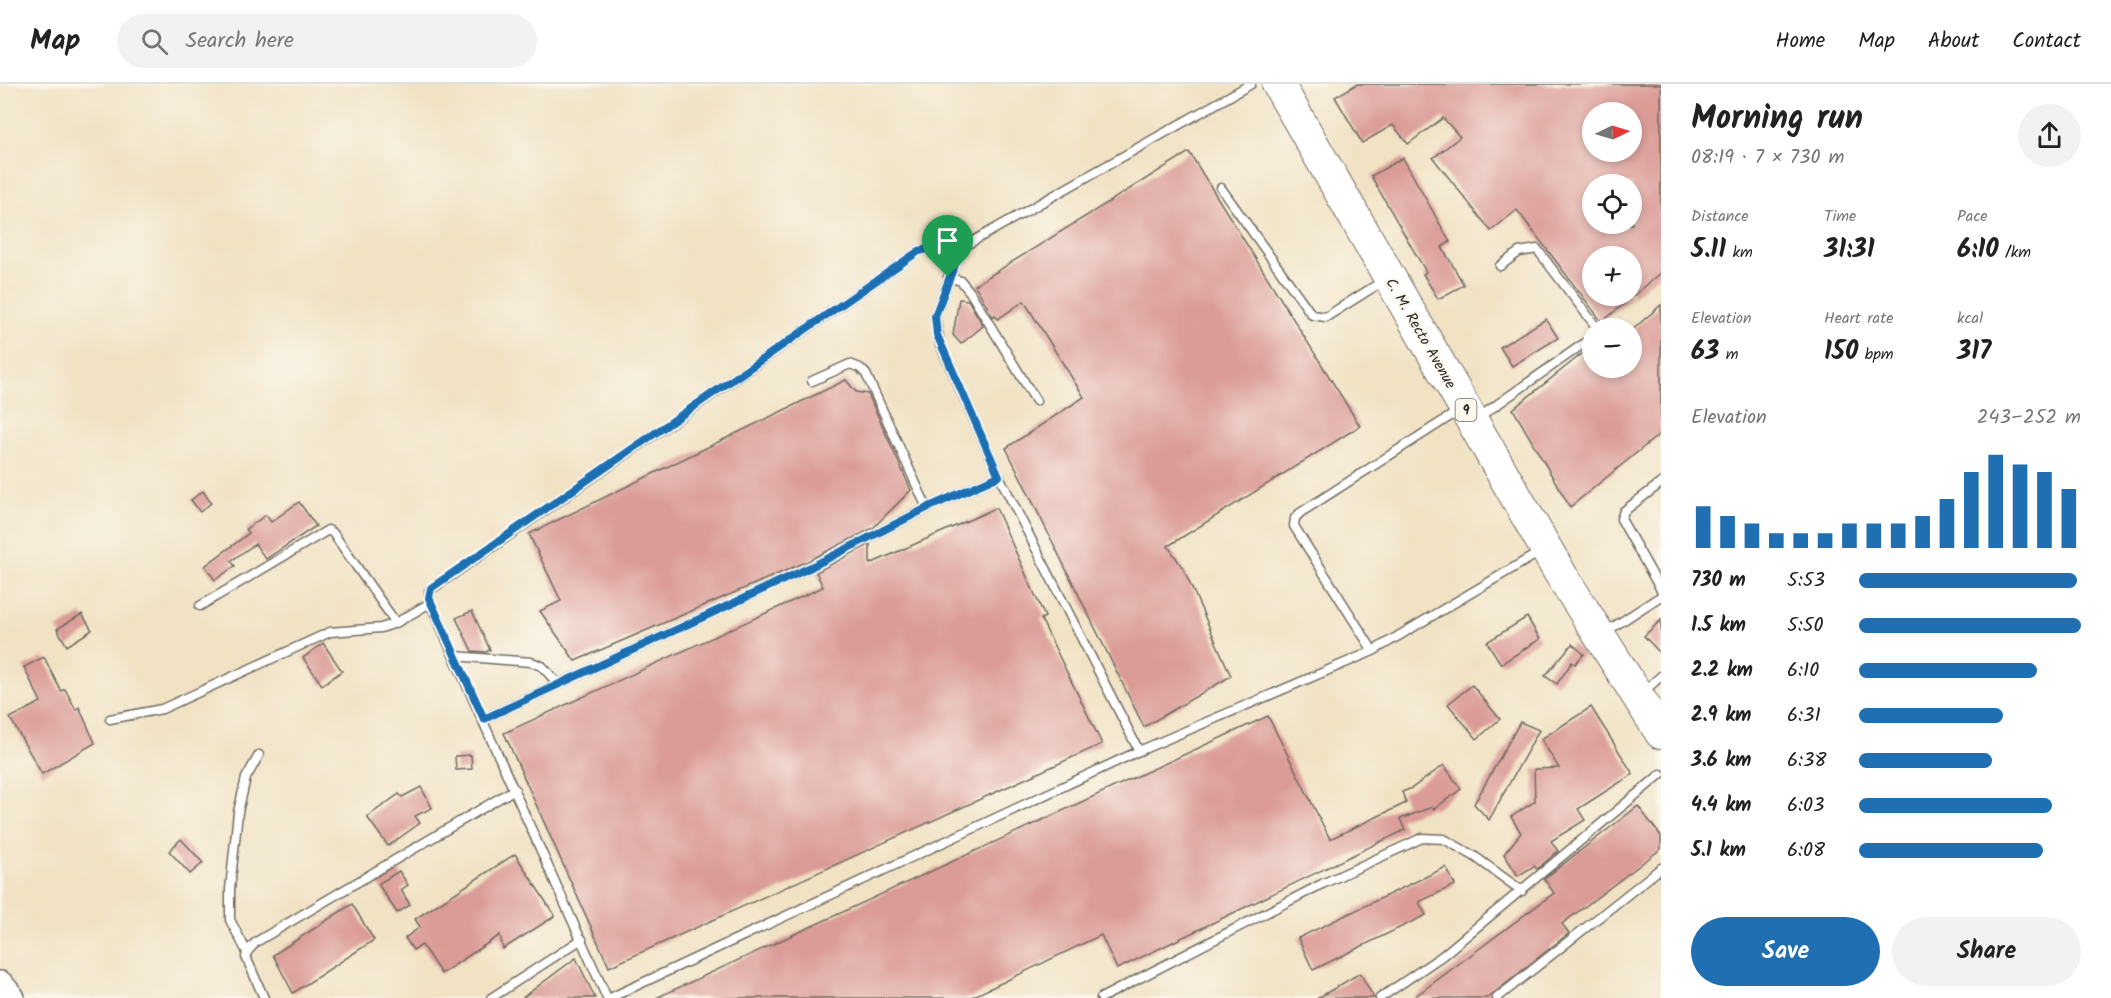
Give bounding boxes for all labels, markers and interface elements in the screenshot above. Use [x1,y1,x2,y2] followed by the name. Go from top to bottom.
[117,14,537,68] search box
[30,19,81,64] text: Map
[186,24,294,59] text: Search here
[138,25,171,58] icon: search
[1776,25,1825,58] text: Home
[1858,25,1895,58] text: Map
[1928,25,1979,58] text: About
[2012,25,2081,58] text: Contact
[1691,93,1863,146] text: Morning run
[1582,102,1642,162] north arrow
[1582,102,1642,378] map controls
[2018,104,2081,167] button: share
[1691,142,1844,174] text: 08:19 · 7 × 730 m
[1582,174,1642,234] button: locate
[1691,204,1749,229] text: Distance
[1824,204,1856,229] text: Time
[1957,204,1988,229] text: Pace
[922,215,973,277] pin
[931,224,964,257] icon: arrive
[1691,229,1726,271] text: 5.11
[1824,229,1875,271] text: 31:31
[1957,229,1999,271] text: 6:10
[1726,240,1753,265] text: km
[1999,240,2031,265] text: /km
[1582,246,1642,306] button: +
[1379,273,1462,394] street label: C. M. Recto Avenue
[1691,306,1752,331] text: Elevation
[1824,306,1894,331] text: Heart rate
[1957,306,1983,331] text: kcal
[1582,318,1642,378] button: −
[1691,331,1719,373] text: 63
[1824,331,1858,373] text: 150
[1957,331,1991,373] text: 317
[1719,342,1738,367] text: m
[1858,342,1894,367] text: bpm
[1456,399,1476,421] road number: 9
[1691,402,1767,434] text: Elevation
[1977,402,2081,434] text: 243–252 m
[1691,565,1746,597] text: 730 m
[1787,565,1825,597] text: 5:53
[1691,610,1746,642] text: 1.5 km
[1787,610,1823,642] text: 5:50
[1691,655,1753,687] text: 2.2 km
[1787,655,1819,687] text: 6:10
[1691,700,1751,732] text: 2.9 km
[1787,700,1821,732] text: 6:31
[1691,745,1751,777] text: 3.6 km
[1787,745,1827,777] text: 6:38
[1691,790,1751,822] text: 4.4 km
[1787,790,1824,822] text: 6:03
[1691,835,1746,867] text: 5.1 km
[1787,835,1825,867] text: 6:08
[1691,917,1880,986] button: Save
[1892,917,2081,986] button: Share

